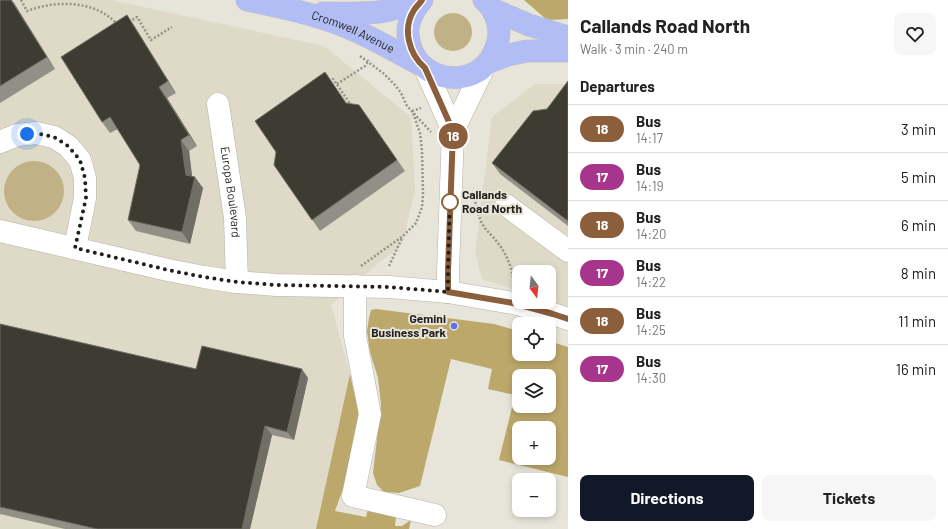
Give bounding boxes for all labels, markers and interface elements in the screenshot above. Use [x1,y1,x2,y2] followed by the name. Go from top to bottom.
[310,7,397,55] street label: Cromwell Avenue
[894,13,936,55] button: heart
[580,14,750,37] text: Callands Road North
[580,41,688,57] text: Walk · 3 min · 240 m
[580,77,655,95] text: Departures
[636,112,661,130] text: Bus
[596,120,608,137] text: 18
[901,120,936,138] text: 3 min
[435,123,471,149] line badge: 18
[17,124,37,144] your location
[447,127,459,144] text: 18
[636,130,663,146] text: 14:17
[218,145,244,238] street label: Europa Boulevard
[636,160,661,178] text: Bus
[596,168,608,185] text: 17
[901,168,936,186] text: 5 min
[636,178,663,194] text: 14:19
[462,187,522,215] place label: Callands Road North
[441,193,459,211] marker: Callands Road North
[636,208,661,226] text: Bus
[596,216,608,233] text: 18
[901,216,936,234] text: 6 min
[636,226,666,242] text: 14:20
[636,256,661,274] text: Bus
[596,264,608,281] text: 17
[901,264,936,282] text: 8 min
[512,265,556,309] north arrow
[512,265,556,517] map controls
[636,274,666,290] text: 14:22
[636,304,661,322] text: Bus
[371,311,447,339] place label: Gemini Business Park
[596,312,608,329] text: 18
[898,312,936,330] text: 11 min
[512,317,556,361] button: locate
[449,321,459,331] marker: Gemini Business Park
[636,322,666,338] text: 14:25
[636,352,661,370] text: Bus
[596,360,608,377] text: 17
[896,360,936,378] text: 16 min
[512,369,556,413] button: layers
[636,370,666,386] text: 14:30
[512,421,556,465] button: +
[512,473,556,517] button: −
[580,475,754,521] button: Directions
[762,475,936,521] button: Tickets

